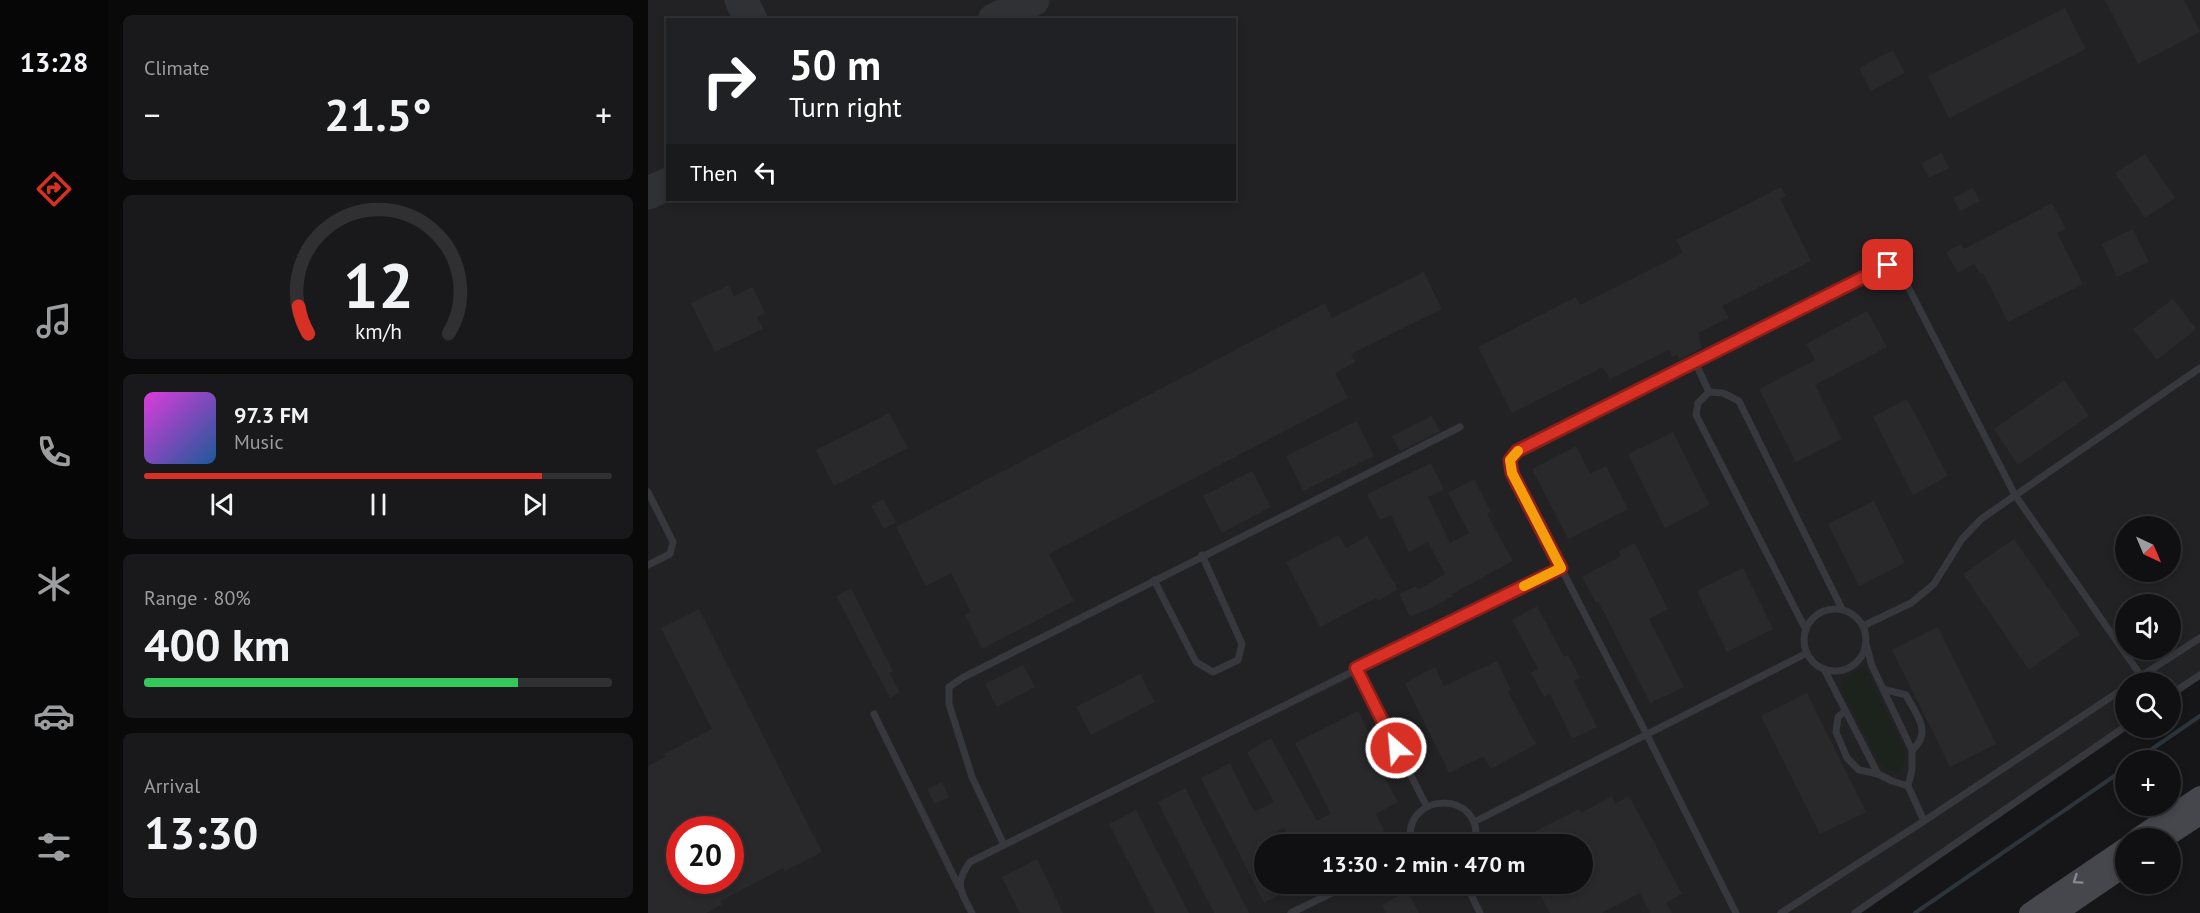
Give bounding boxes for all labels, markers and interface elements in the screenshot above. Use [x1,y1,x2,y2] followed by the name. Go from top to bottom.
[789,37,881,92] text: 50 m
[690,42,768,120] icon: right
[20,45,88,79] text: 13:28
[144,55,210,81] text: Climate
[324,85,432,143] text: 21.5°
[789,90,902,124] text: Turn right
[144,93,161,136] text: −
[595,93,612,136] text: +
[749,156,782,189] icon: left
[690,159,737,187] text: Then
[33,168,75,210] icon: directions
[1862,239,1913,290] pin
[343,244,413,325] text: 12
[1871,248,1904,281] icon: arrive
[33,300,75,342] icon: music
[354,317,401,345] text: km/h
[234,401,309,429] text: 97.3 FM
[234,429,283,455] text: Music
[33,431,75,473] icon: phone
[206,488,239,521] icon: previous
[362,488,395,521] icon: pause
[518,488,551,521] icon: next
[2115,516,2181,582] north arrow
[2115,516,2181,894] map controls
[33,563,75,605] icon: climate
[144,585,251,611] text: Range · 80%
[2115,594,2181,660] button: sound
[144,615,290,673] text: 400 km
[2115,672,2181,738] button: search
[33,695,75,737] icon: car
[1364,716,1428,780] position arrow
[2115,750,2181,816] button: +
[144,773,200,799] text: Arrival
[144,803,258,861] text: 13:30
[666,816,744,894] speed limit sign: 20
[33,826,75,868] icon: filters
[2115,828,2181,894] button: −
[1322,850,1525,878] text: 13:30 · 2 min · 470 m
[2073,873,2084,884] one-way arrow

